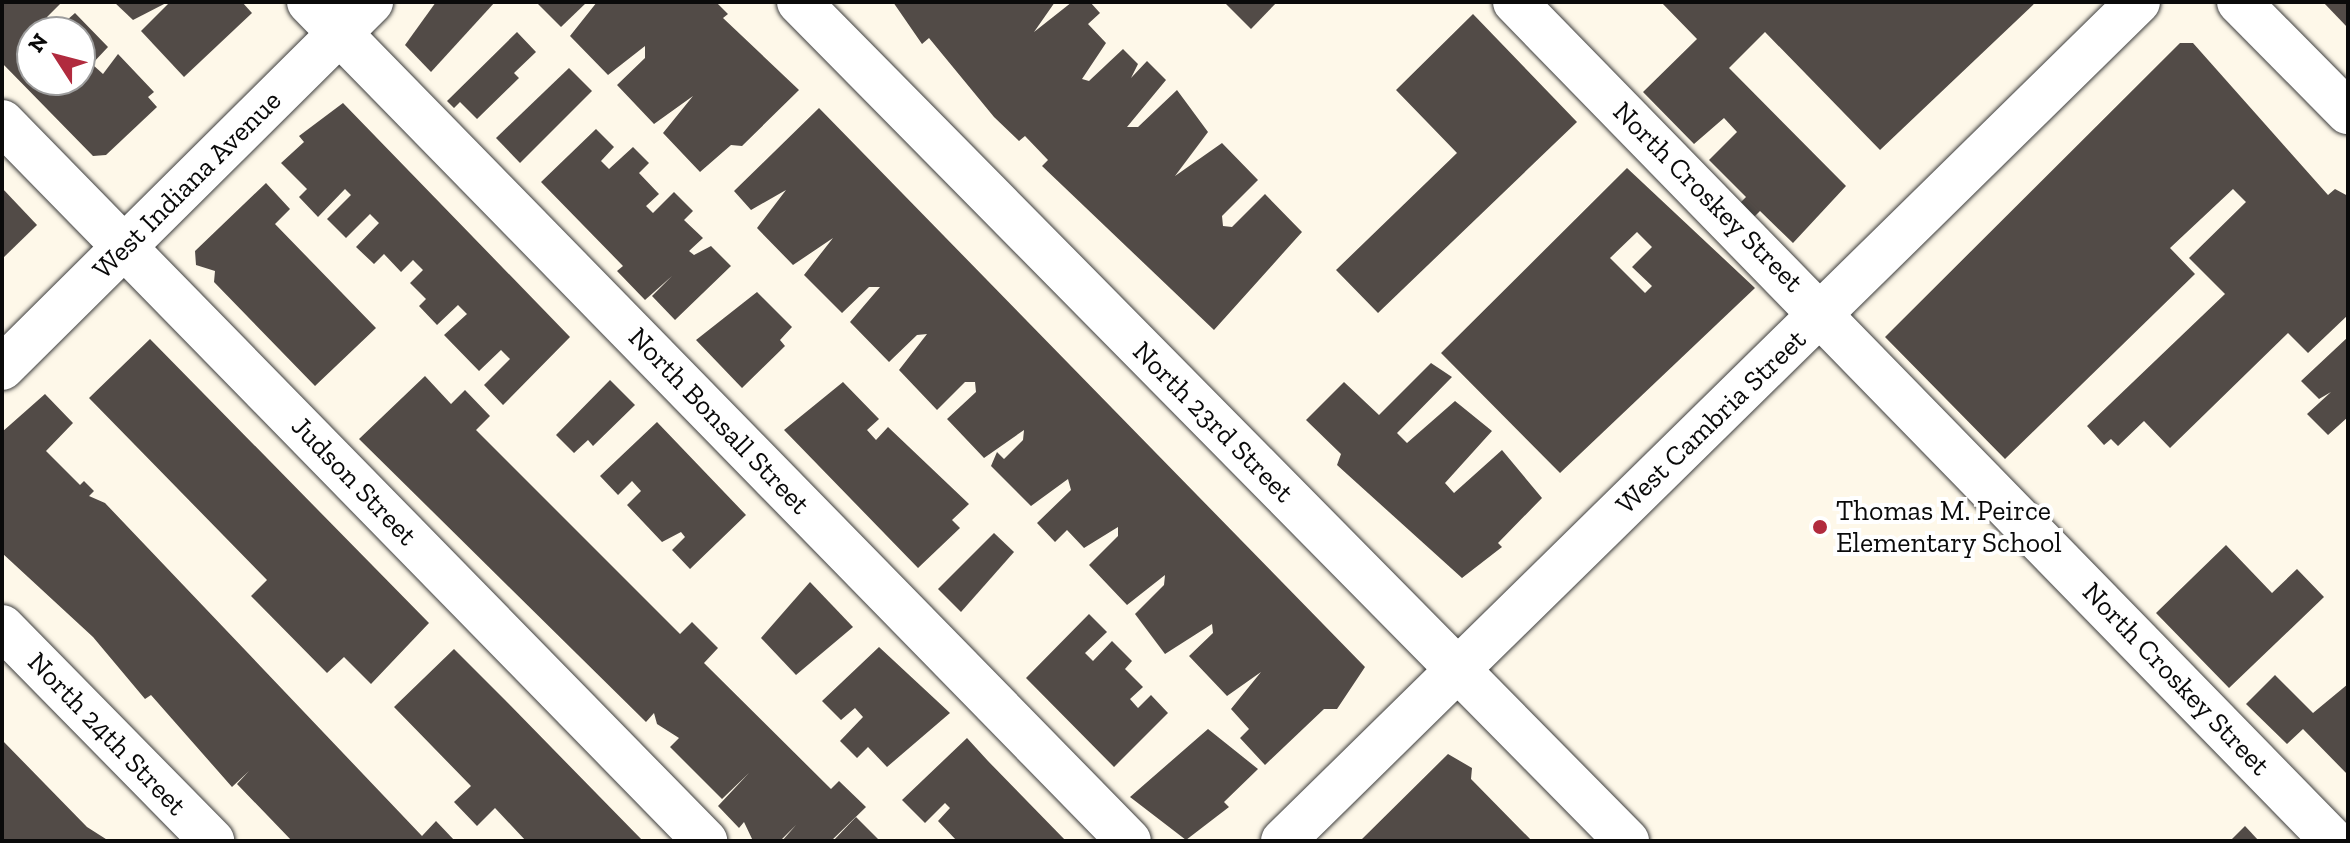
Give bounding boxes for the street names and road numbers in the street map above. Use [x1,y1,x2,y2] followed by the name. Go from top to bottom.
[86,84,288,286] street label: West Indiana Avenue
[1606,95,1810,299] street label: North Croskey Street
[621,321,817,521] street label: North Bonsall Street
[1609,323,1813,521] street label: West Cambria Street
[1125,334,1301,510] street label: North 23rd Street
[284,410,424,552] street label: Judson Street
[2075,575,2277,783] street label: North Croskey Street
[20,645,194,823] street label: North 24th Street

